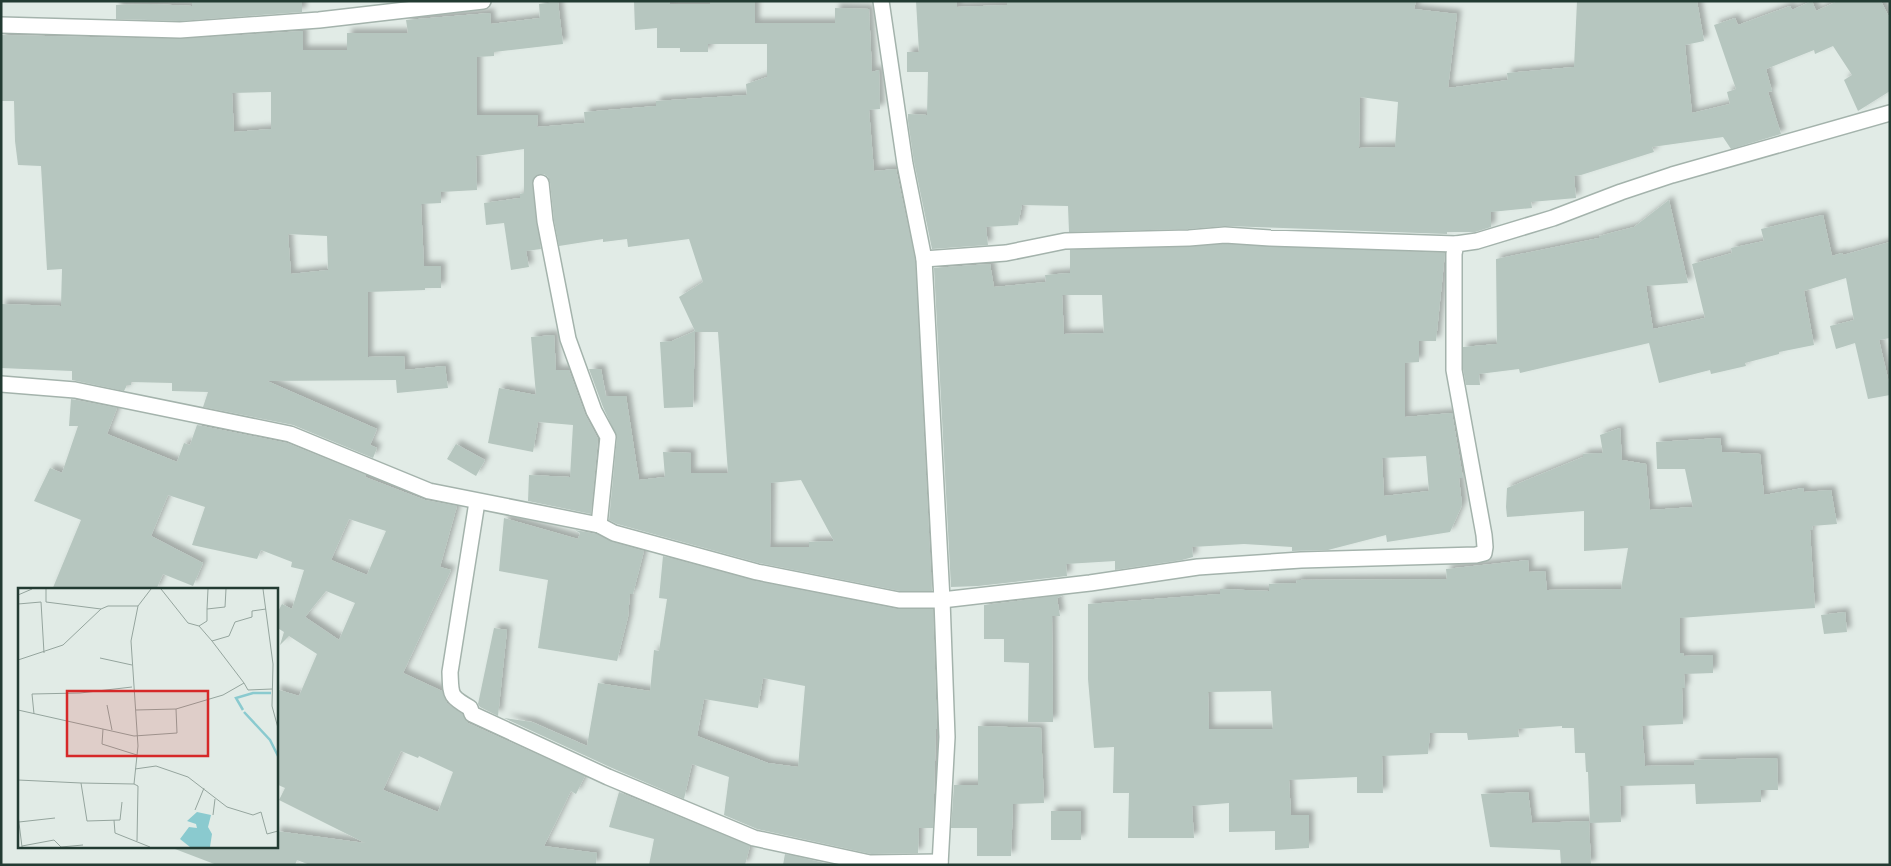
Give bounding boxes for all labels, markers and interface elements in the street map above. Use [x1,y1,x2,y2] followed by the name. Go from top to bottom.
[18,588,278,848] inset map

